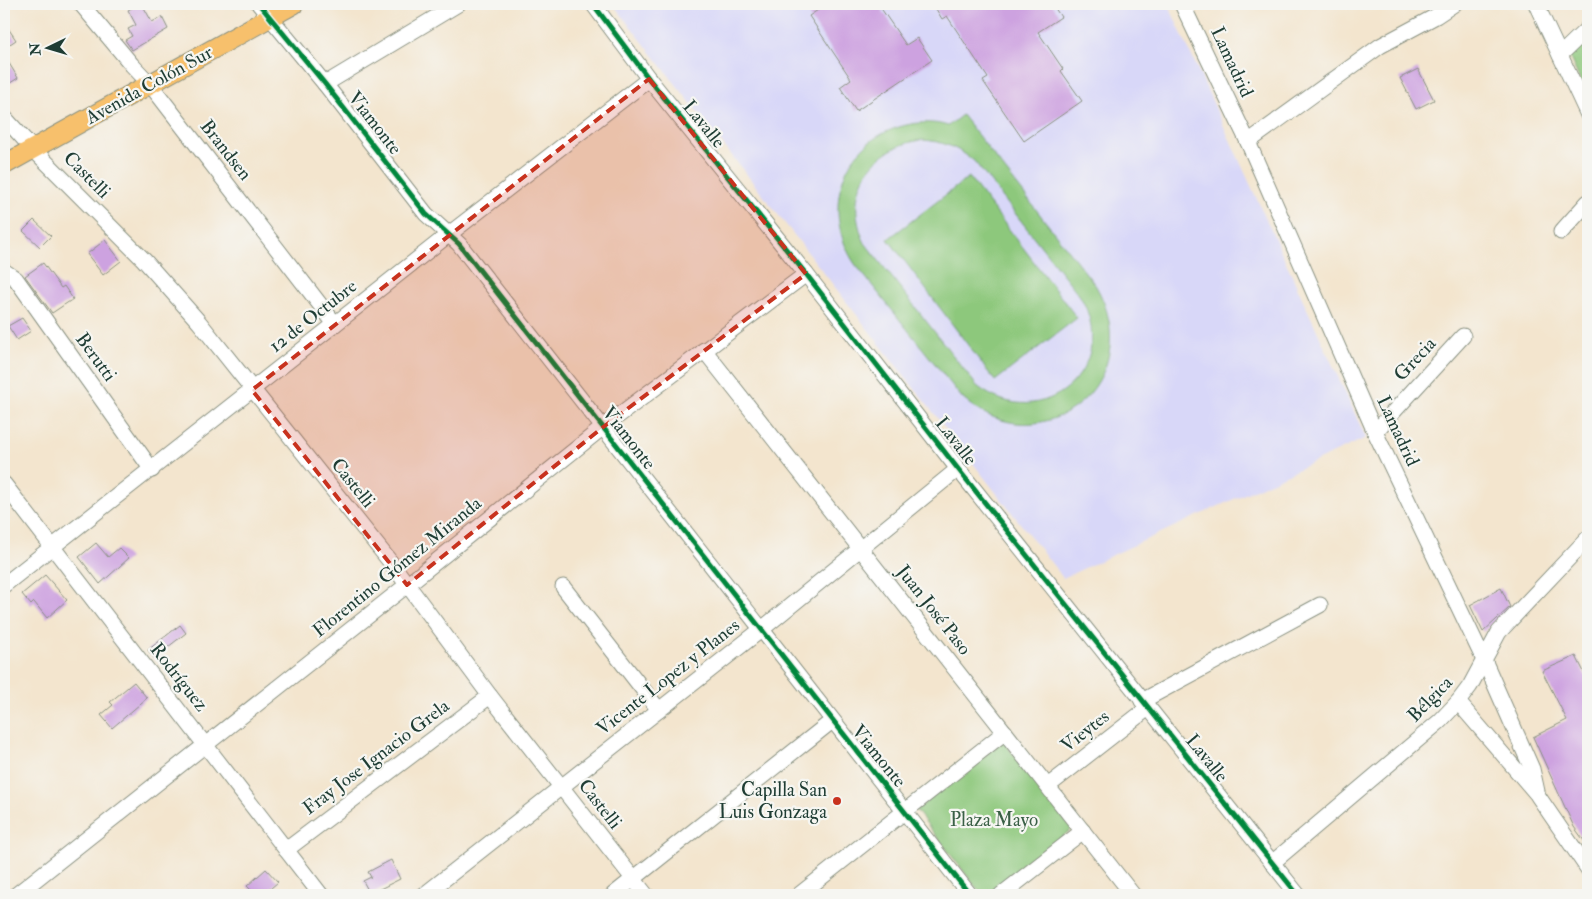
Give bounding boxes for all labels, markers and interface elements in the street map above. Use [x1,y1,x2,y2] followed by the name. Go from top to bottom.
[22,22,72,72] north arrow
[1205,23,1259,102] street label: Lamadrid
[80,40,217,130] street label: Avenida Colón Sur
[26,42,45,57] text: N
[343,87,407,160] street label: Viamonte
[677,95,731,153] street label: Lavalle
[195,115,257,185] street label: Brandsen
[58,146,116,204] street label: Castelli
[264,274,362,358] street label: 12 de Octubre
[70,328,122,386] street label: Berutti
[1389,332,1441,386] street label: Grecia
[1371,392,1425,471] street label: Lamadrid
[597,402,661,475] street label: Viamonte
[930,412,982,470] street label: Lavalle
[326,453,380,513] street label: Castelli
[308,491,487,643] street label: Florentino Gómez Miranda
[891,559,977,660] street label: Juan José Paso
[591,613,745,741] street label: Vicente Lopez y Planes
[145,638,213,716] street label: Rodríguez
[1402,671,1458,727] street label: Bélgica
[298,694,454,820] street label: Fray Jose Ignacio Grela
[1056,705,1114,757] street label: Vieytes
[846,720,912,792] street label: Viamonte
[1180,729,1234,787] street label: Lavalle
[573,774,627,834] street label: Castelli
[719,778,827,824] place label: Capilla San Luis Gonzaga
[831,795,843,807] marker: Capilla San Luis Gonzaga
[950,808,1038,832] park label: Plaza Mayo

